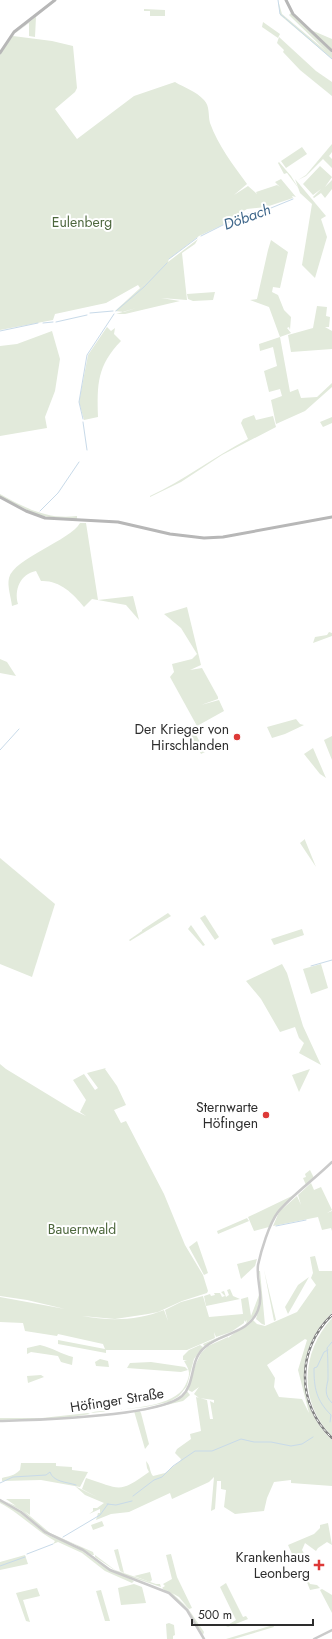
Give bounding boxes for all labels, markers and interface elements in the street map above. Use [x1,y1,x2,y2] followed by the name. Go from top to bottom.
[220,198,274,236] water label: Döbach
[52,212,112,232] park label: Eulenberg
[135,719,229,755] place label: Der Krieger von Hirschlanden
[232,732,242,742] marker: Der Krieger von Hirschlanden
[196,1097,258,1133] place label: Sternwarte Höfingen
[261,1110,271,1120] marker: Sternwarte Höfingen
[48,1219,116,1239] park label: Bauernwald
[69,1383,165,1417] street label: Höfinger Straße
[236,1547,310,1583] place label: Krankenhaus Leonberg
[313,1559,325,1571] marker: Krankenhaus Leonberg
[192,1601,313,1627] scale bar
[198,1606,232,1624] text: 500 m

